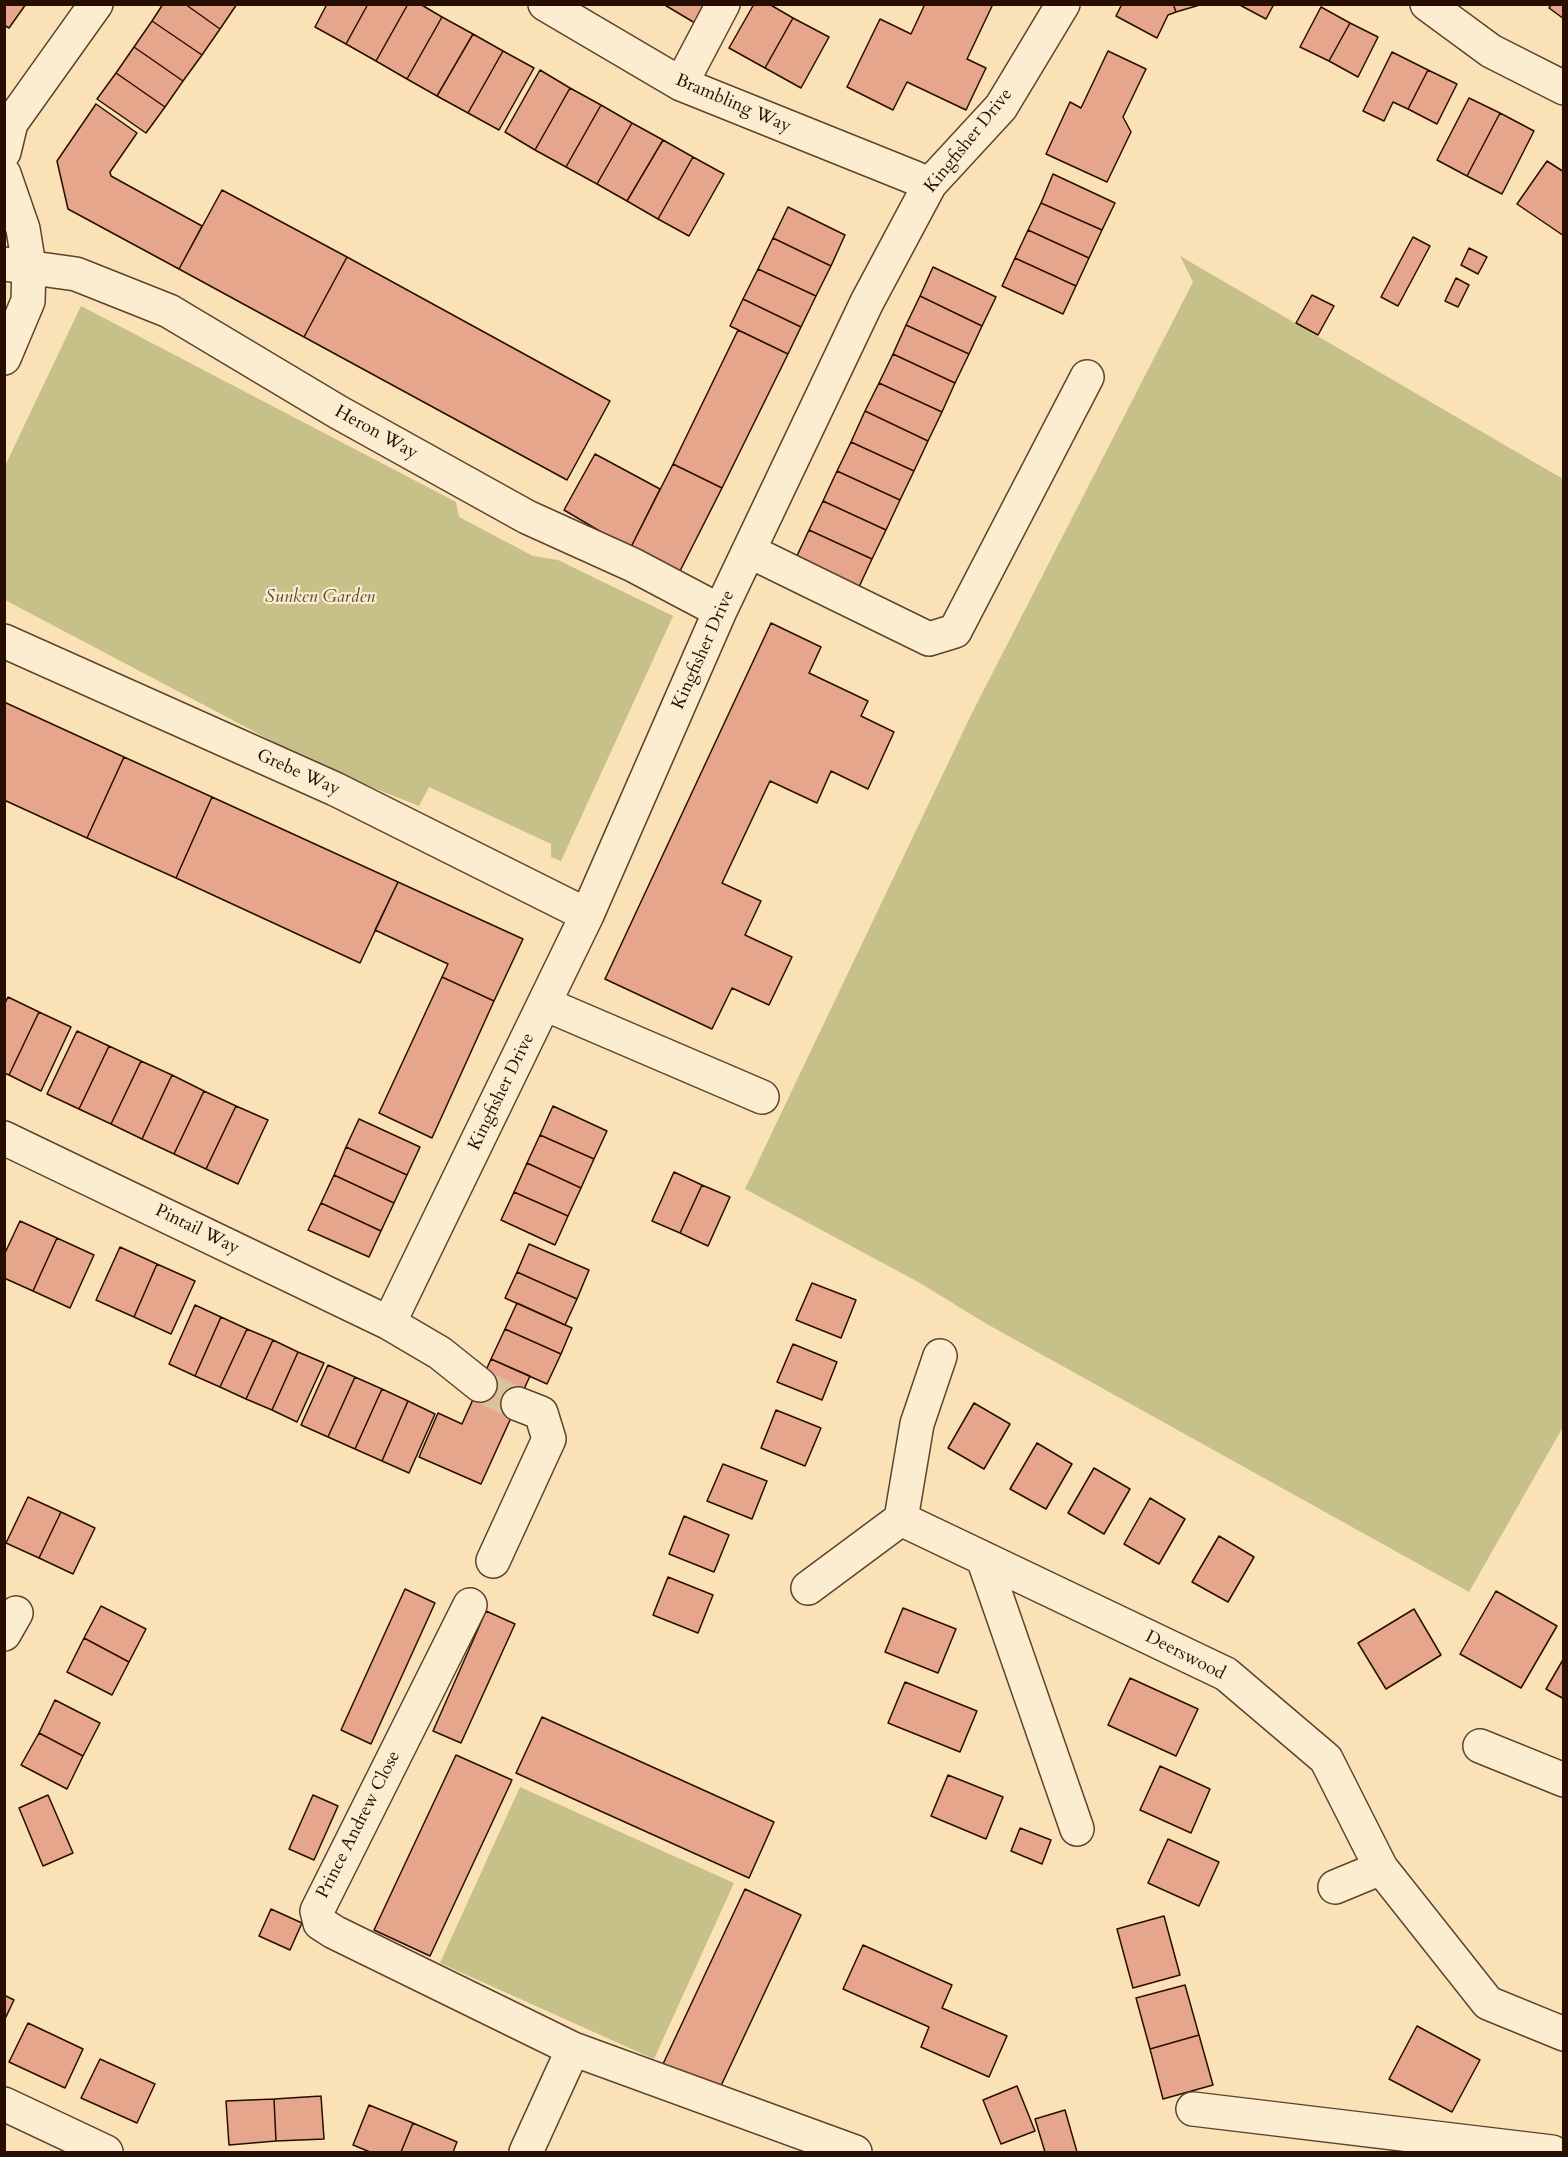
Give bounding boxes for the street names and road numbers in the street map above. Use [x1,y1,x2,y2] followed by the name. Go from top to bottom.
[672,70,794,138] street label: Brambling Way
[920,84,1018,198] street label: Kingfisher Drive
[331,401,421,465] street label: Heron Way
[668,587,740,713] street label: Kingfisher Drive
[253,745,343,801] street label: Grebe Way
[464,1030,540,1154] street label: Kingfisher Drive
[151,1200,243,1260] street label: Pintail Way
[1141,1627,1229,1685] street label: Deerswood
[312,1748,406,1902] street label: Prince Andrew Close

